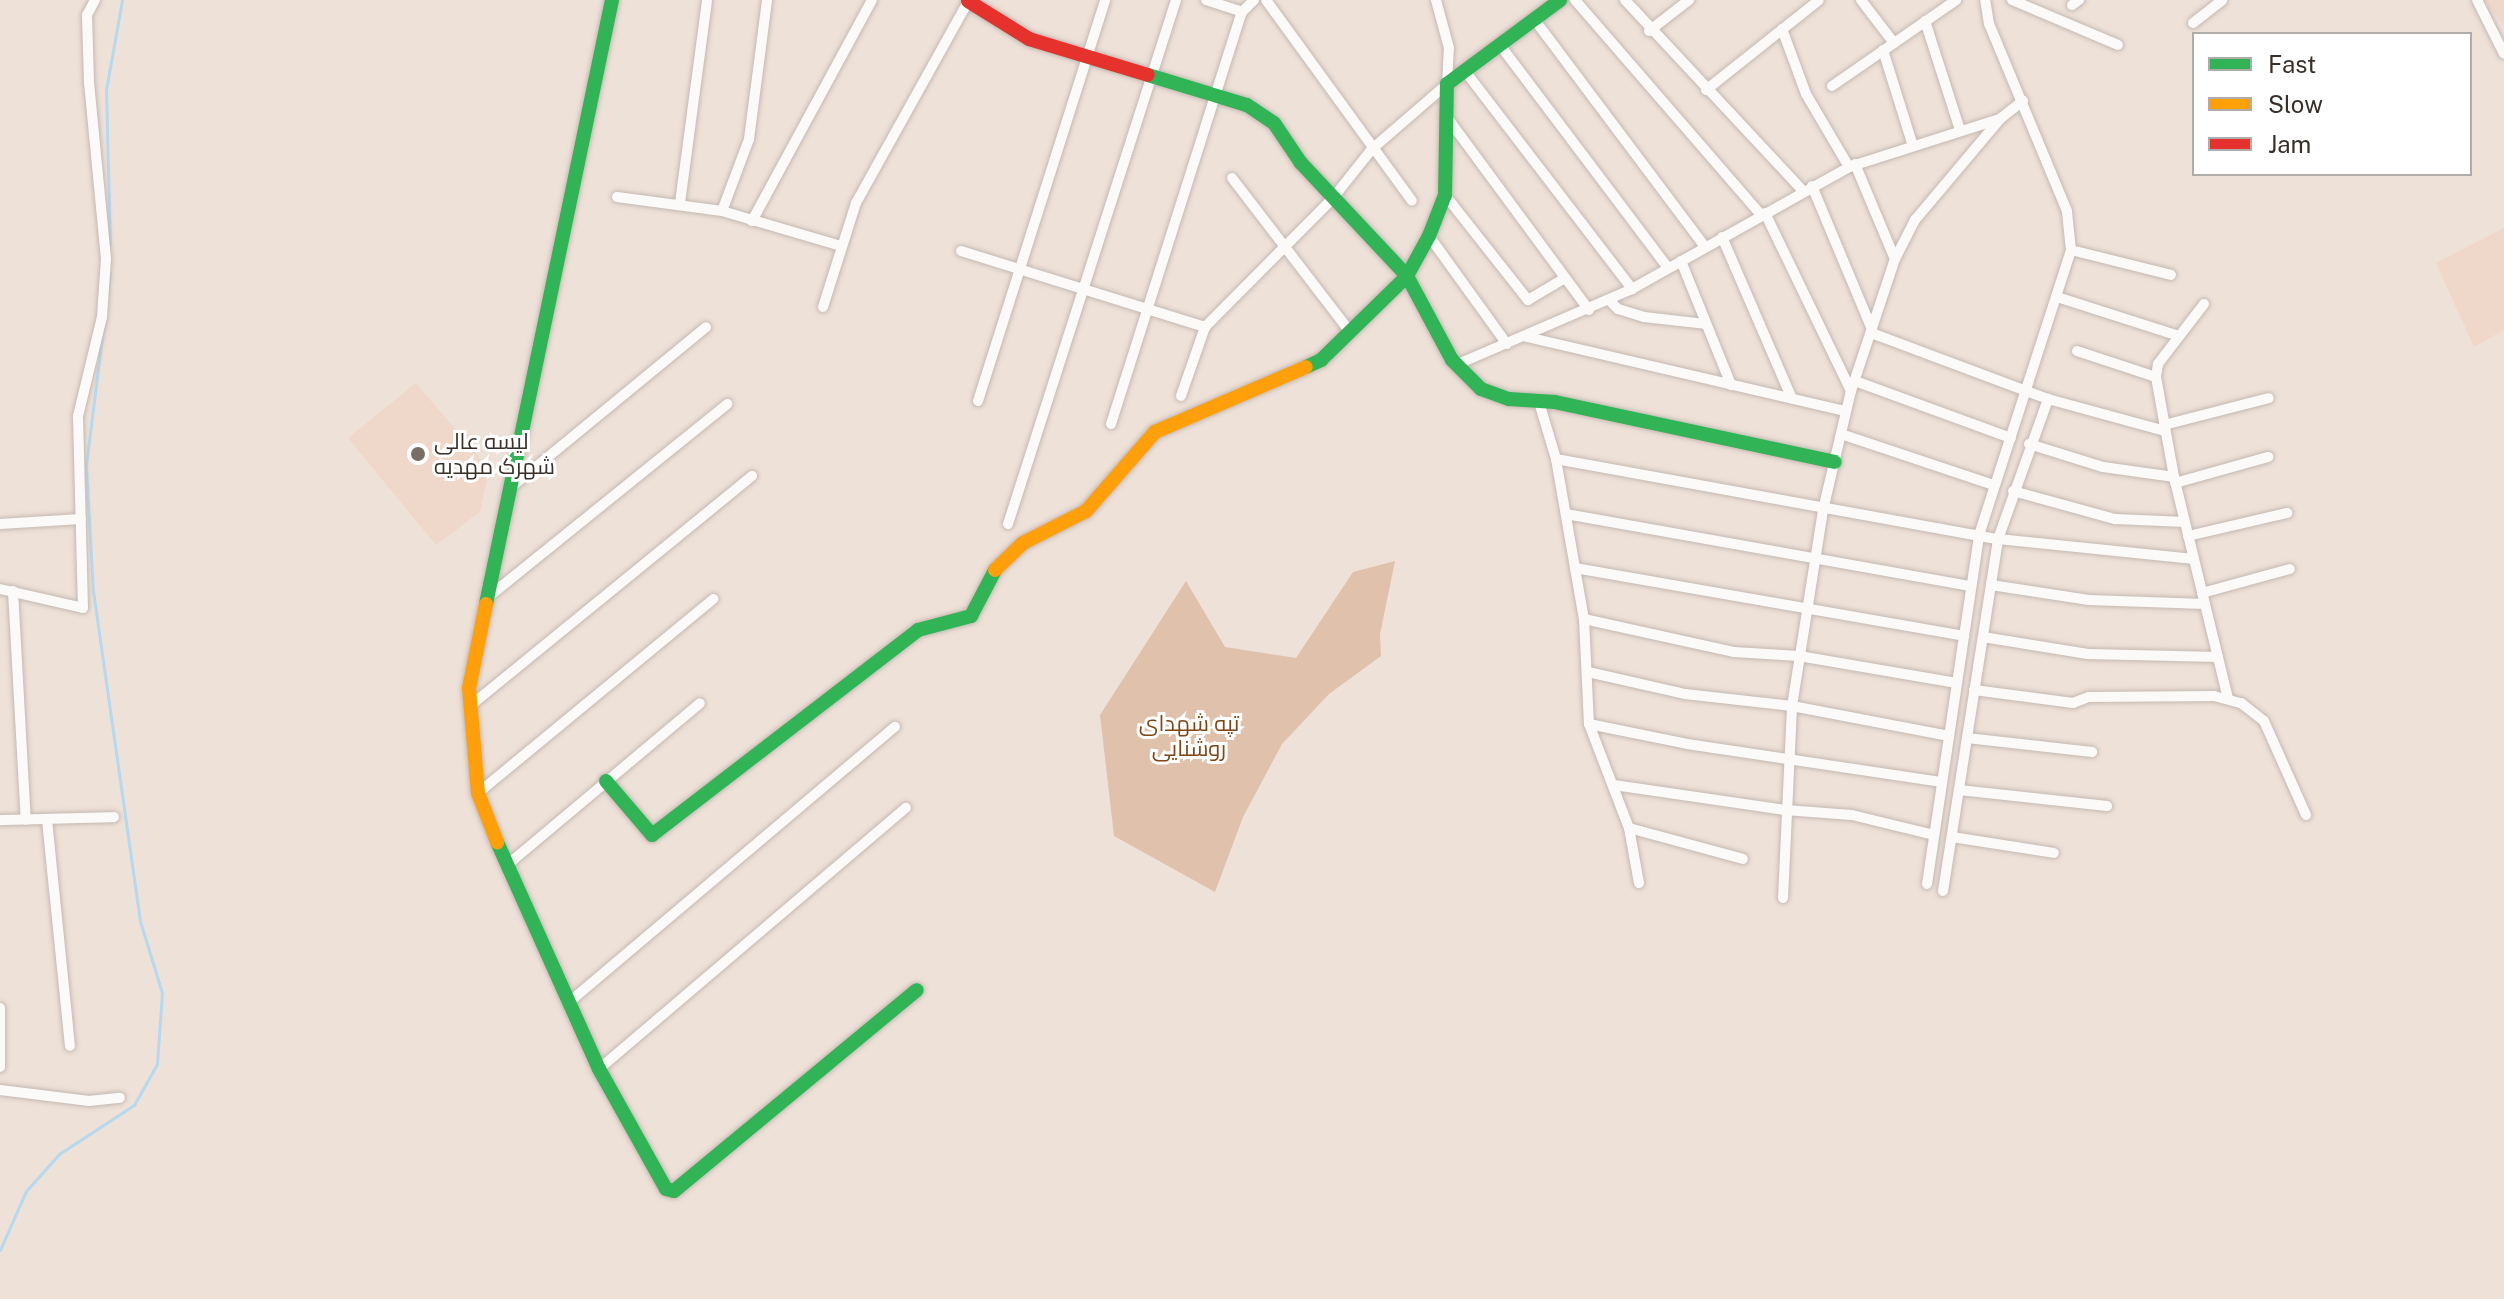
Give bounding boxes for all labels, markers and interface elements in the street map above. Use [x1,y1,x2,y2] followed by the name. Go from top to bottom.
[2192,32,2472,176] legend
[2268,50,2316,78] text: Fast
[2268,90,2323,118] text: Slow
[2268,130,2311,158] text: Jam
[434,428,555,480] place label: لیسه عالی شهرک مهدیه
[409,445,427,463] marker: لیسه عالی شهرک مهدیه
[1139,710,1239,762] park label: تپه شهدای روشنایی

